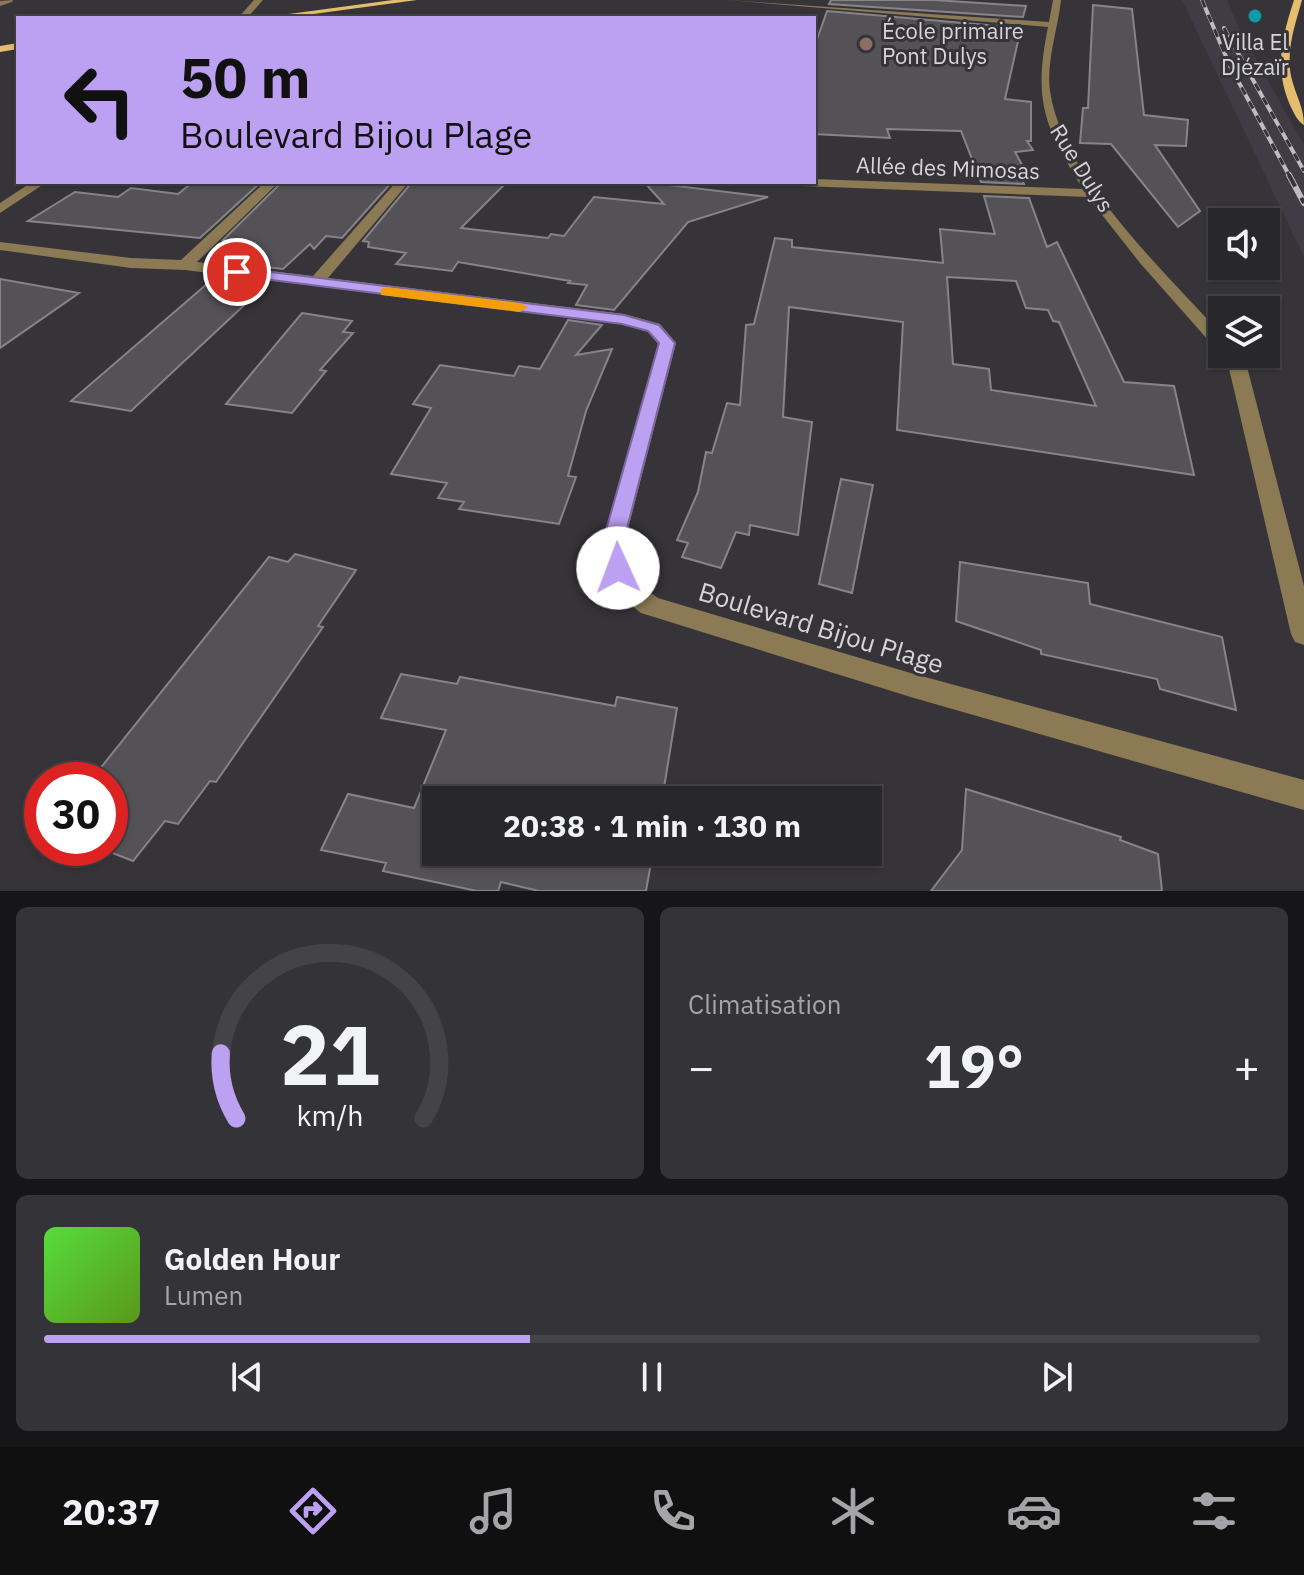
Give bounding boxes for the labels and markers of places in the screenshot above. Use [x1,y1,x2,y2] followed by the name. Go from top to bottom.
[1246,7,1264,25] marker: Villa El Djézaïr
[882,16,1024,70] place label: École primaire Pont Dulys
[1221,27,1289,81] place label: Villa El Djézaïr
[857,35,875,53] marker: École primaire Pont Dulys
[203,238,271,306] pin

